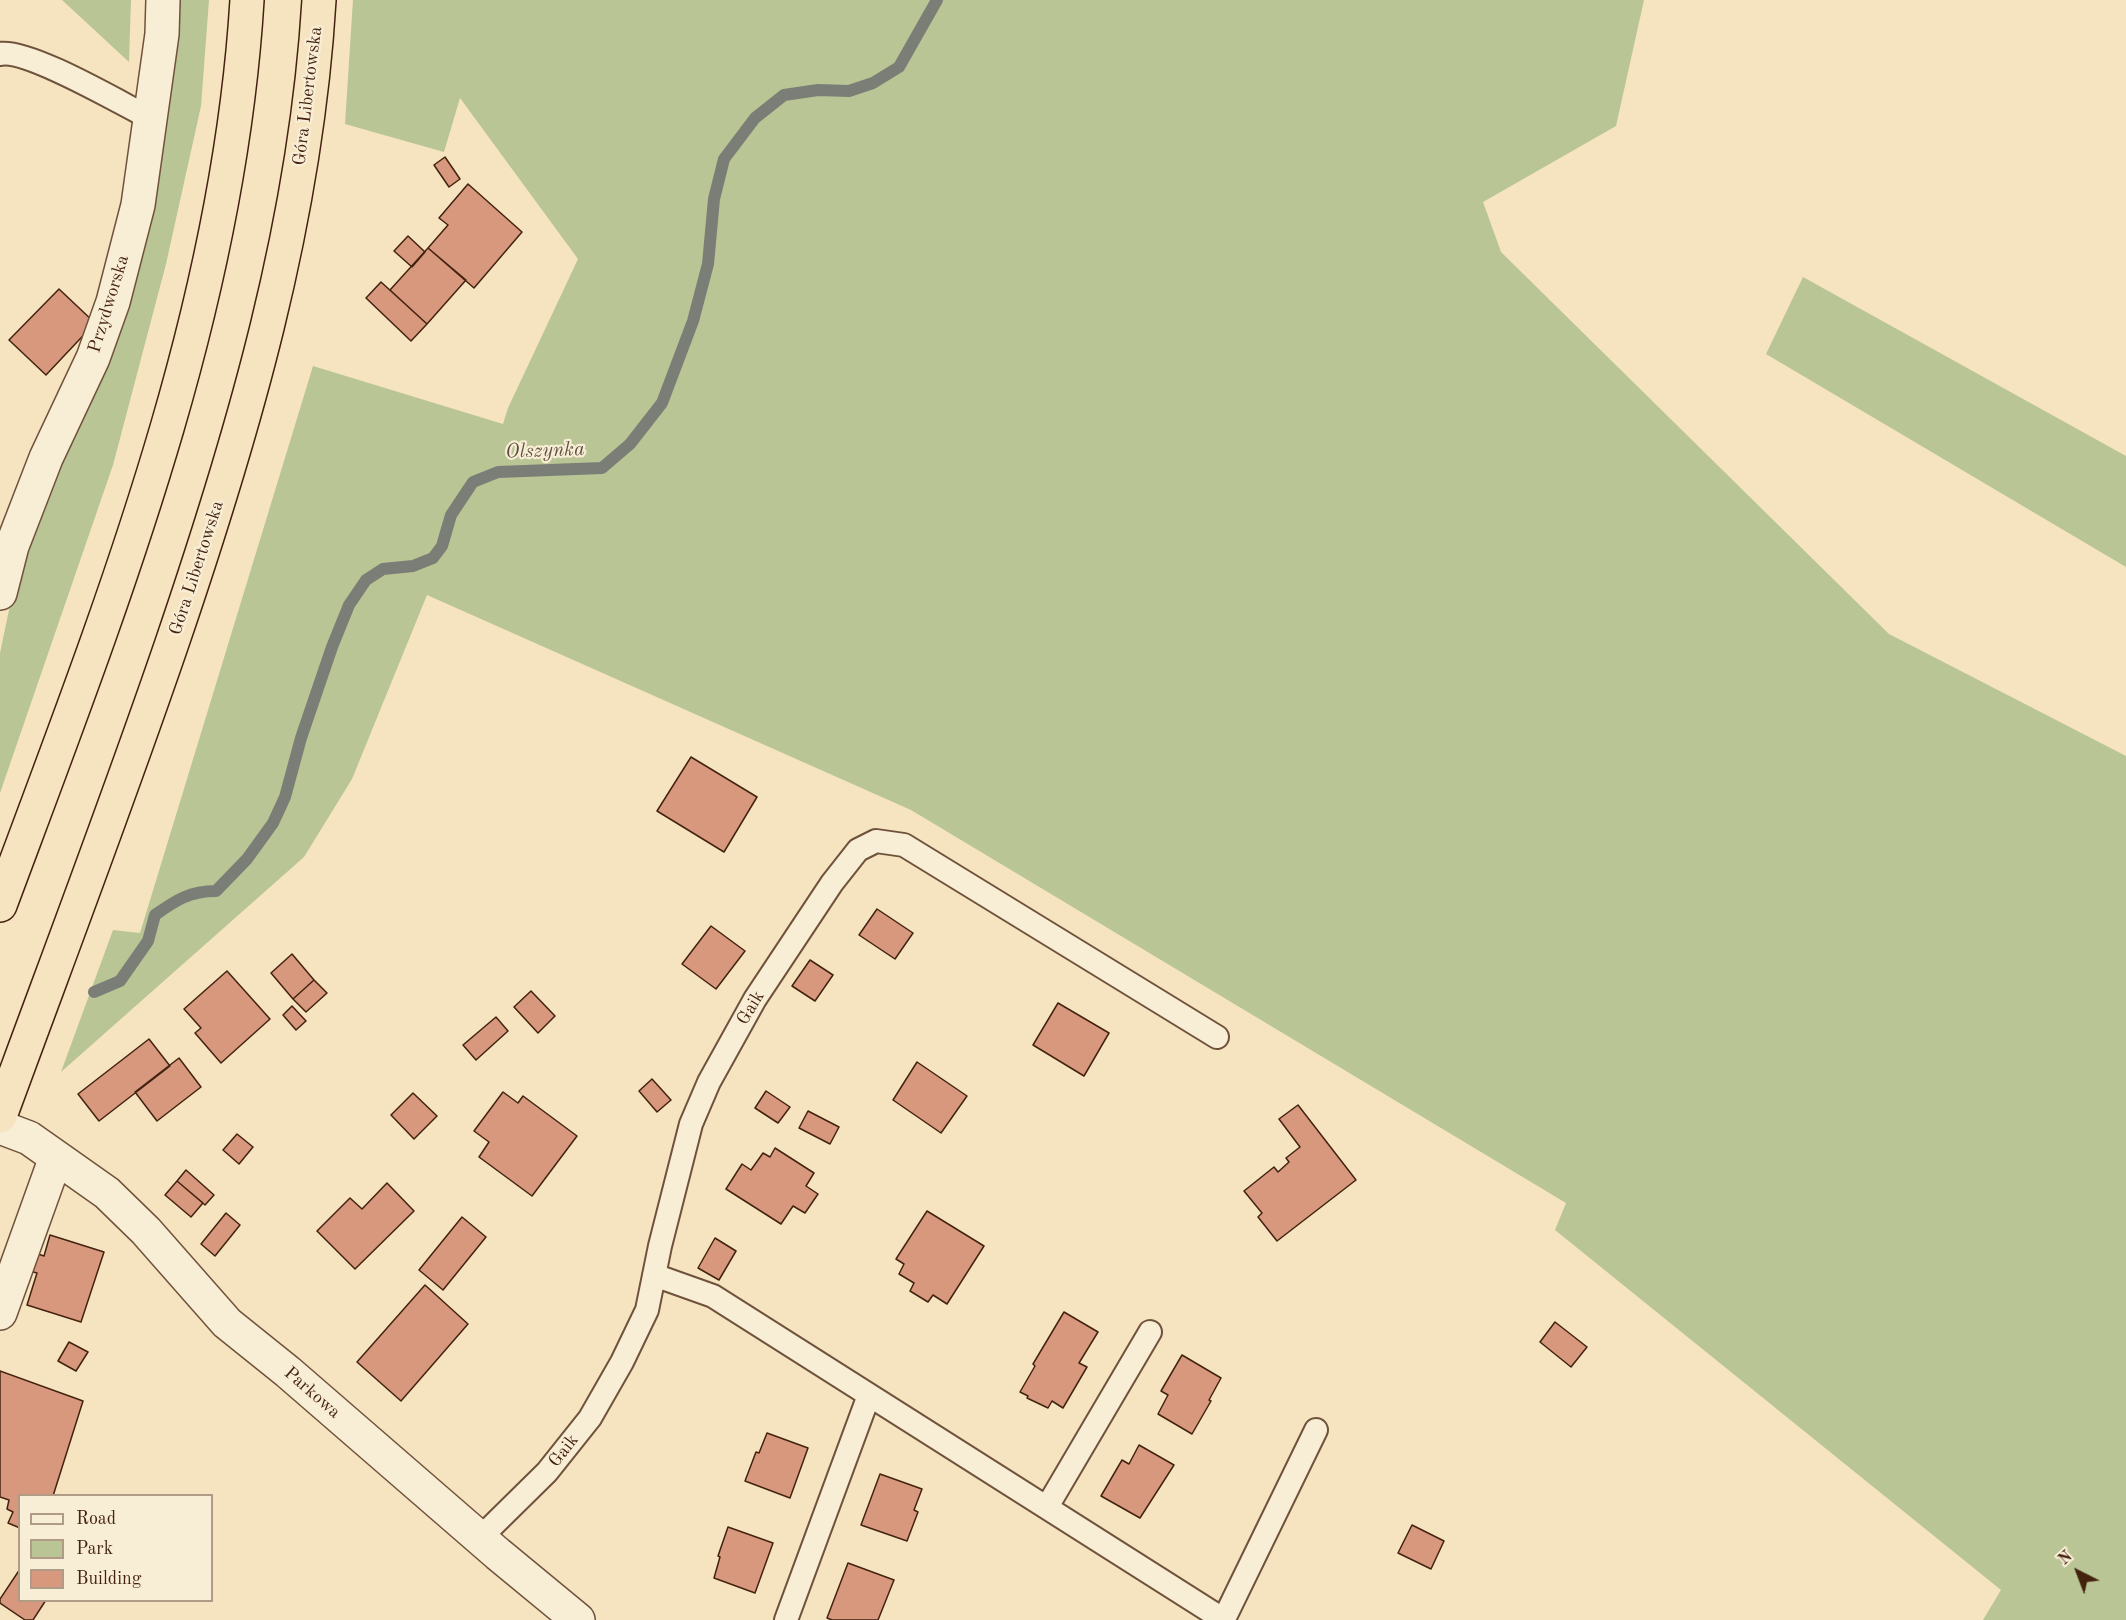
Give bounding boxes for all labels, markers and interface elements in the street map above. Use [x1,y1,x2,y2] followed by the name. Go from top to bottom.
[289,25,327,167] street label: Góra Libertowska
[84,253,134,355] street label: Przydworska
[505,438,585,464] water label: Olszynka
[165,498,229,638] street label: Góra Libertowska
[732,987,770,1029] street label: Gaik
[279,1363,345,1423] street label: Parkowa
[544,1430,584,1472] street label: Gaik
[18,1494,213,1602] legend
[76,1510,116,1528] text: Road
[76,1540,113,1558] text: Park
[2048,1542,2108,1602] north arrow
[2056,1549,2076,1569] text: N
[76,1570,141,1588] text: Building

